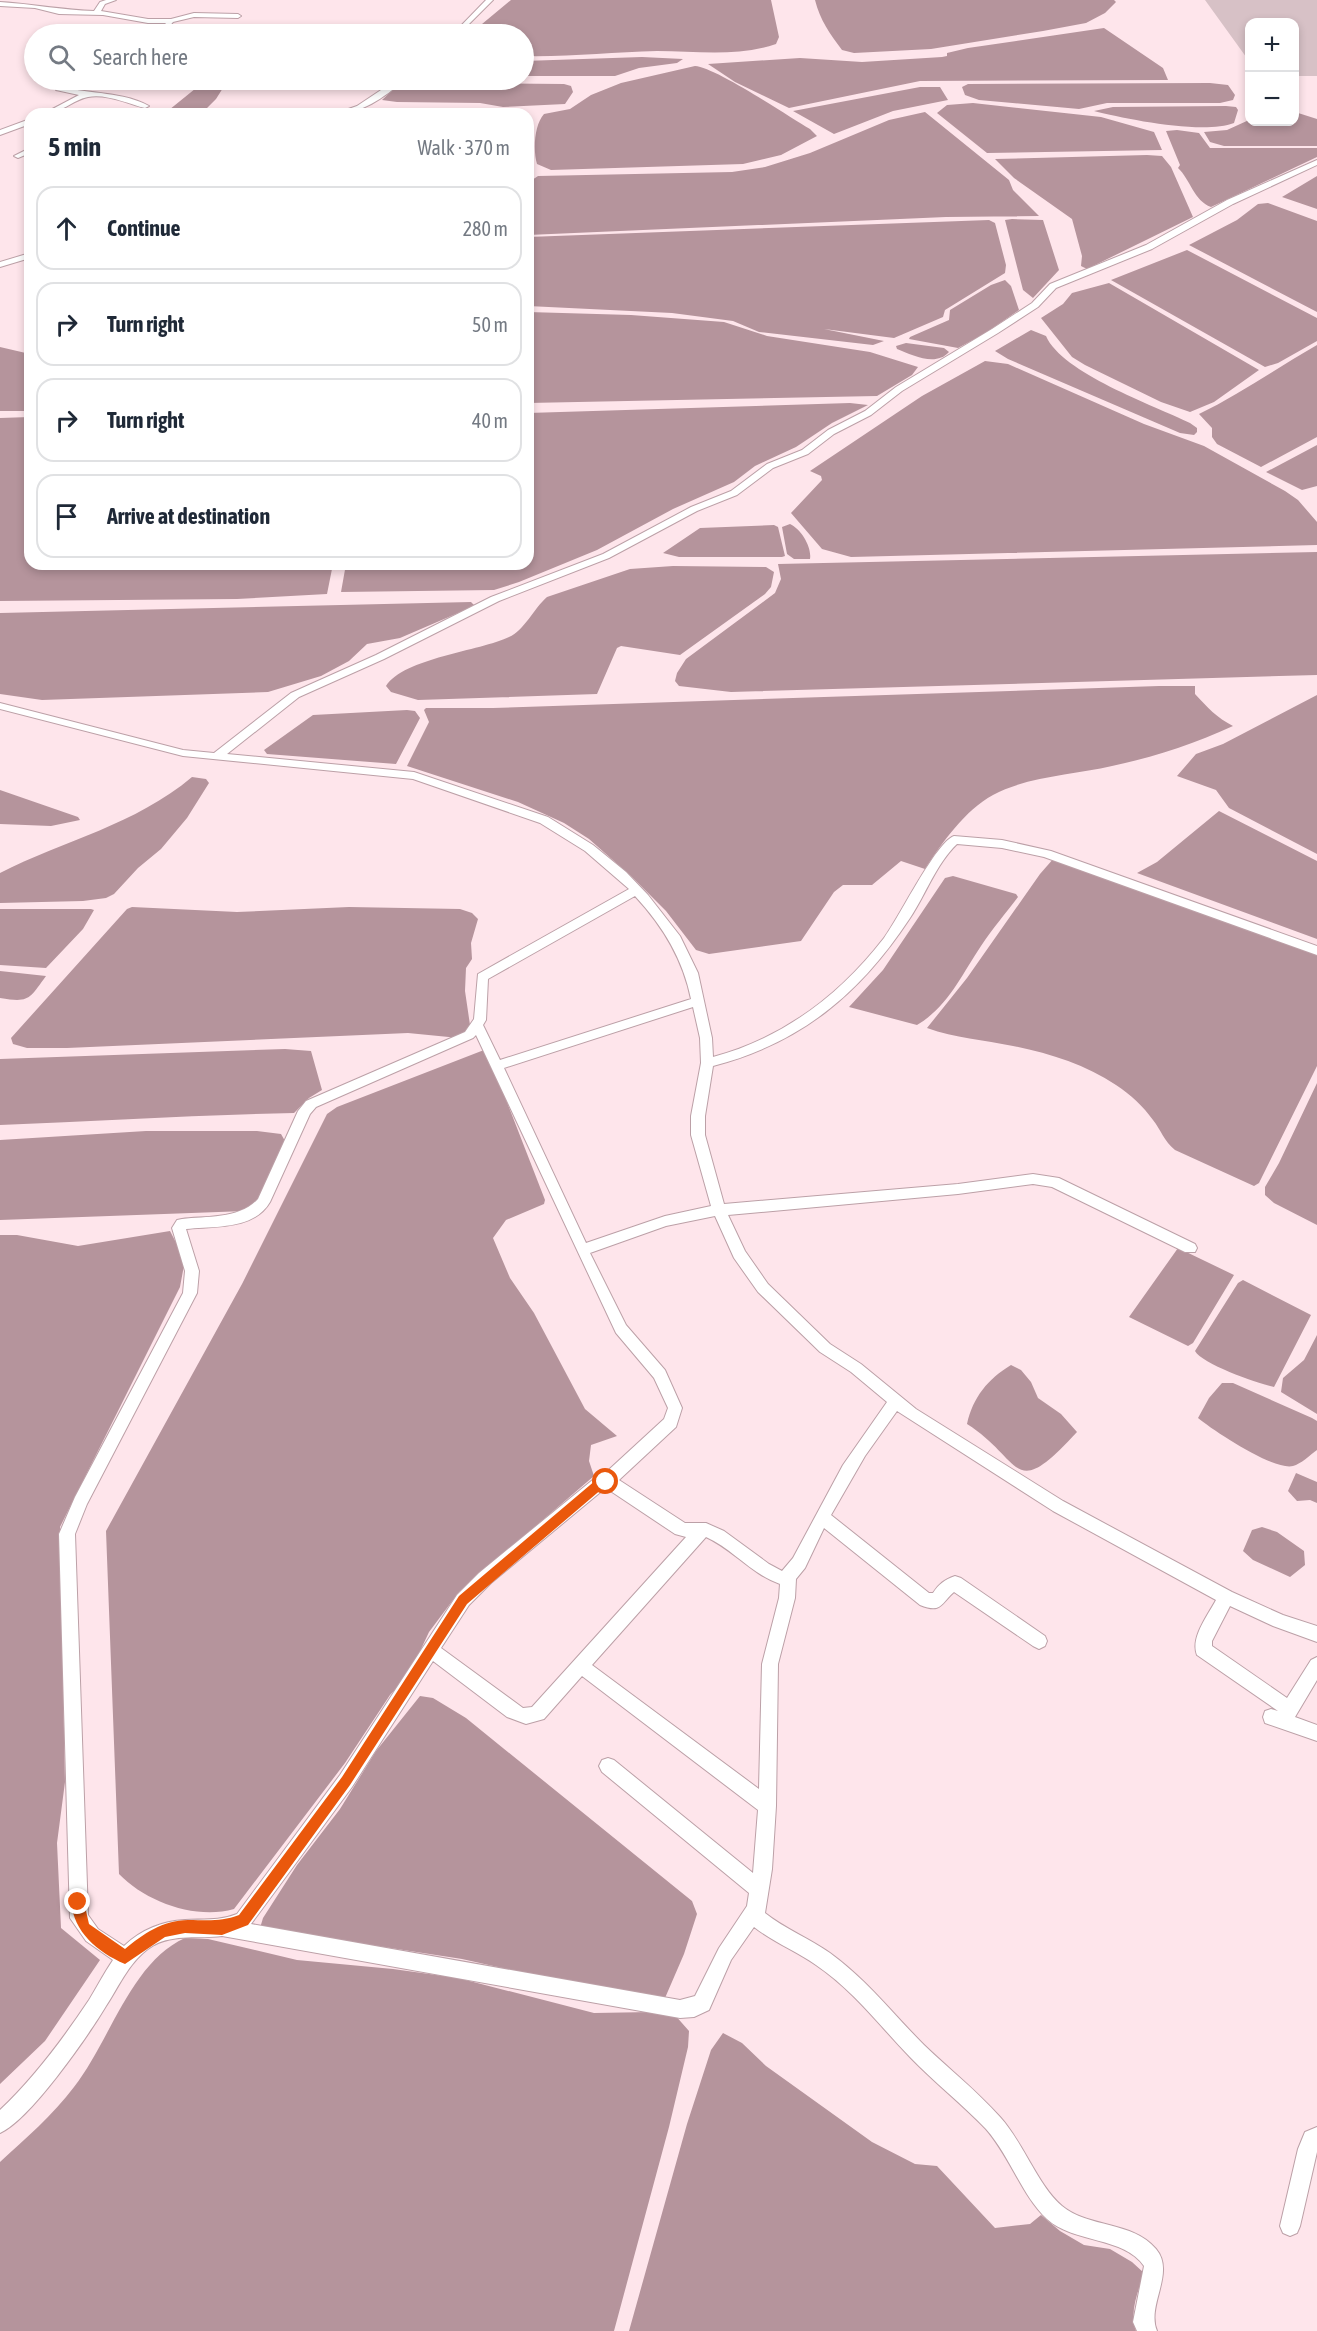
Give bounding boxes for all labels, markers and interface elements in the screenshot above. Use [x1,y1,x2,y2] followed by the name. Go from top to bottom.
[1245,18,1299,126] map controls
[1245,18,1299,72] button: +
[24,24,534,90] search box
[45,41,78,74] icon: search
[93,44,188,70] text: Search here
[1245,72,1299,126] button: −
[48,132,101,162] text: 5 min
[418,136,510,159] text: Walk · 370 m
[50,212,83,245] icon: ahead
[107,215,181,241] text: Continue
[463,217,508,240] text: 280 m
[50,308,83,341] icon: right
[107,311,184,337] text: Turn right
[472,313,508,336] text: 50 m
[50,404,83,437] icon: right
[107,407,184,433] text: Turn right
[472,409,508,432] text: 40 m
[50,500,83,533] icon: arrive
[107,503,270,529] text: Arrive at destination
[592,1468,618,1494] route start
[64,1888,90,1914] route end

